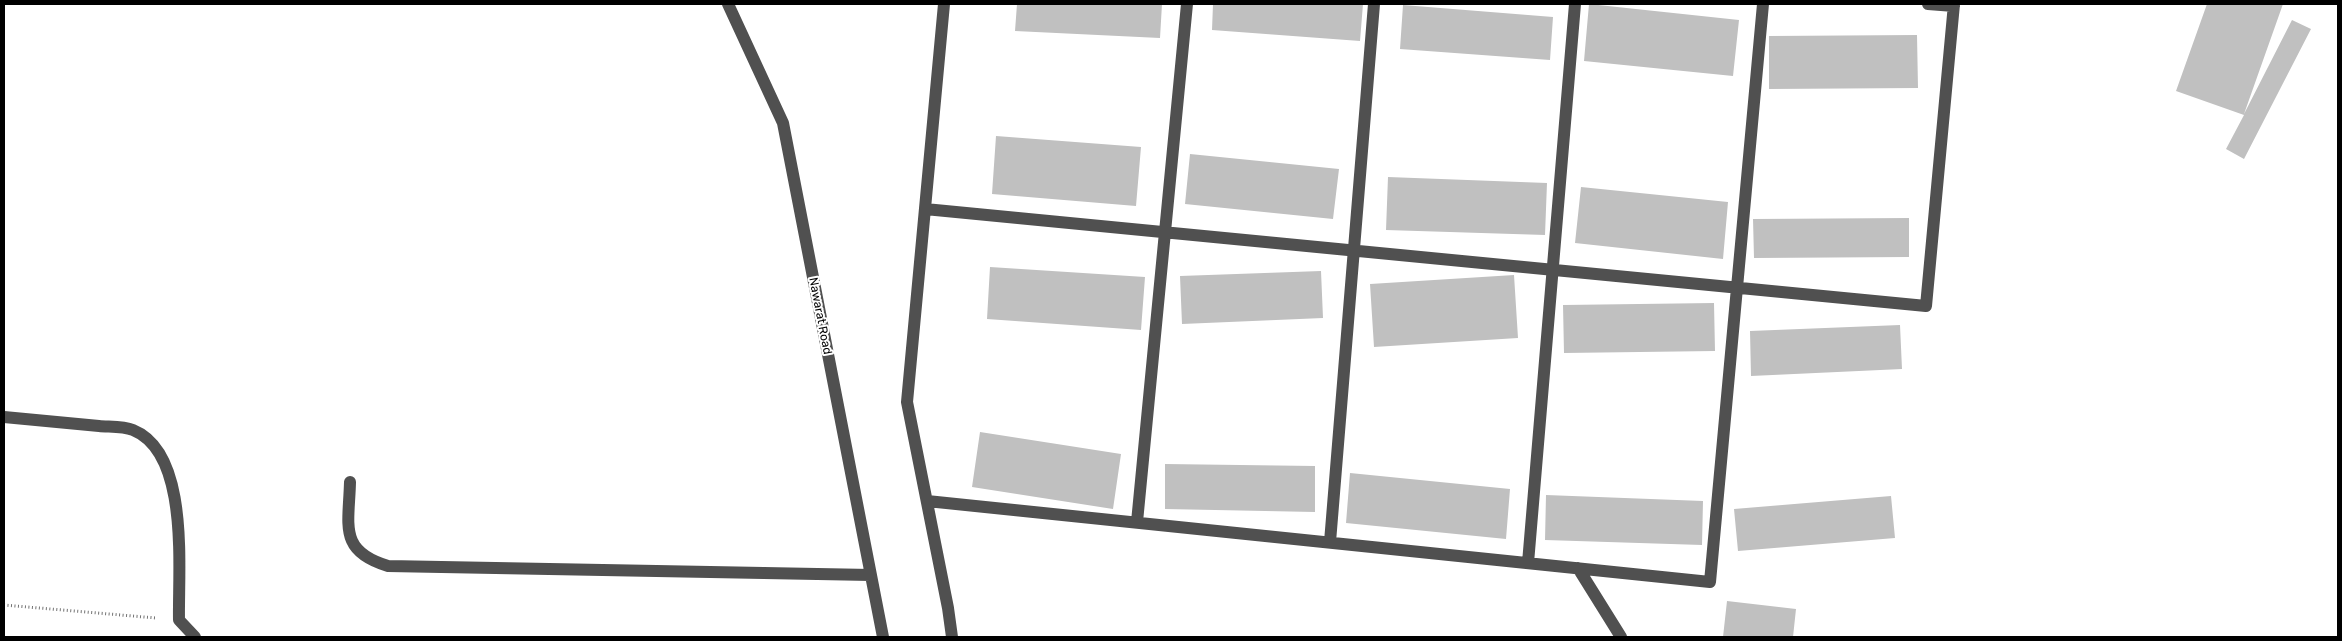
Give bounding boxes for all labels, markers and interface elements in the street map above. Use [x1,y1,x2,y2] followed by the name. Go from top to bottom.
[805,276,835,356] street label: Nawarat Road

